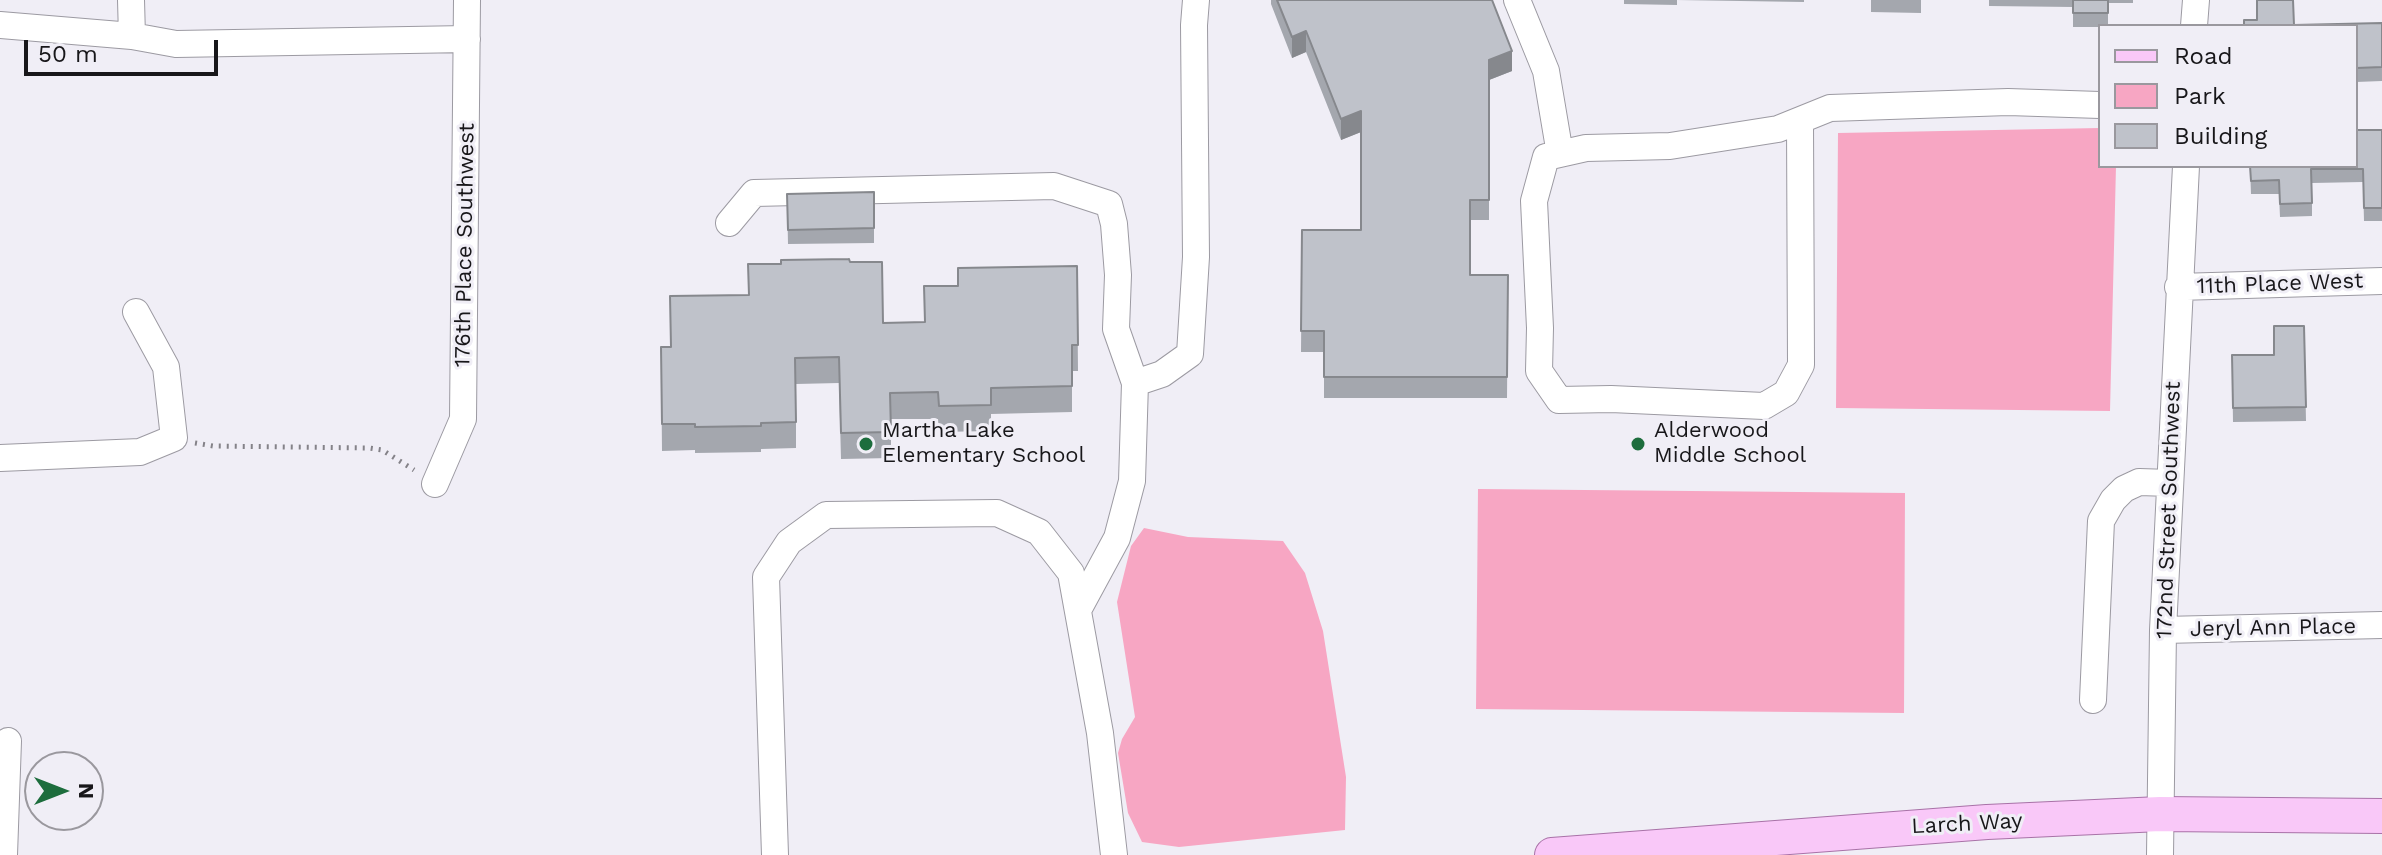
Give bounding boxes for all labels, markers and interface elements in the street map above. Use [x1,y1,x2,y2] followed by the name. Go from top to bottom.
[28,24,222,74] scale bar
[2098,24,2358,168] legend
[38,40,98,68] text: 50 m
[2174,42,2233,70] text: Road
[2174,82,2226,110] text: Park
[2174,122,2267,150] text: Building
[450,123,480,367] street label: 176th Place Southwest
[2196,268,2364,300] street label: 11th Place West
[2151,381,2187,639] street label: 172nd Street Southwest
[882,418,1085,470] place label: Martha Lake Elementary School
[1654,418,1806,470] place label: Alderwood Middle School
[857,435,875,453] marker: Martha Lake Elementary School
[1629,435,1647,453] marker: Alderwood Middle School
[2190,613,2356,643] street label: Jeryl Ann Place
[24,751,104,831] north arrow
[74,783,99,799] text: N
[1911,808,2023,840] street label: Larch Way

